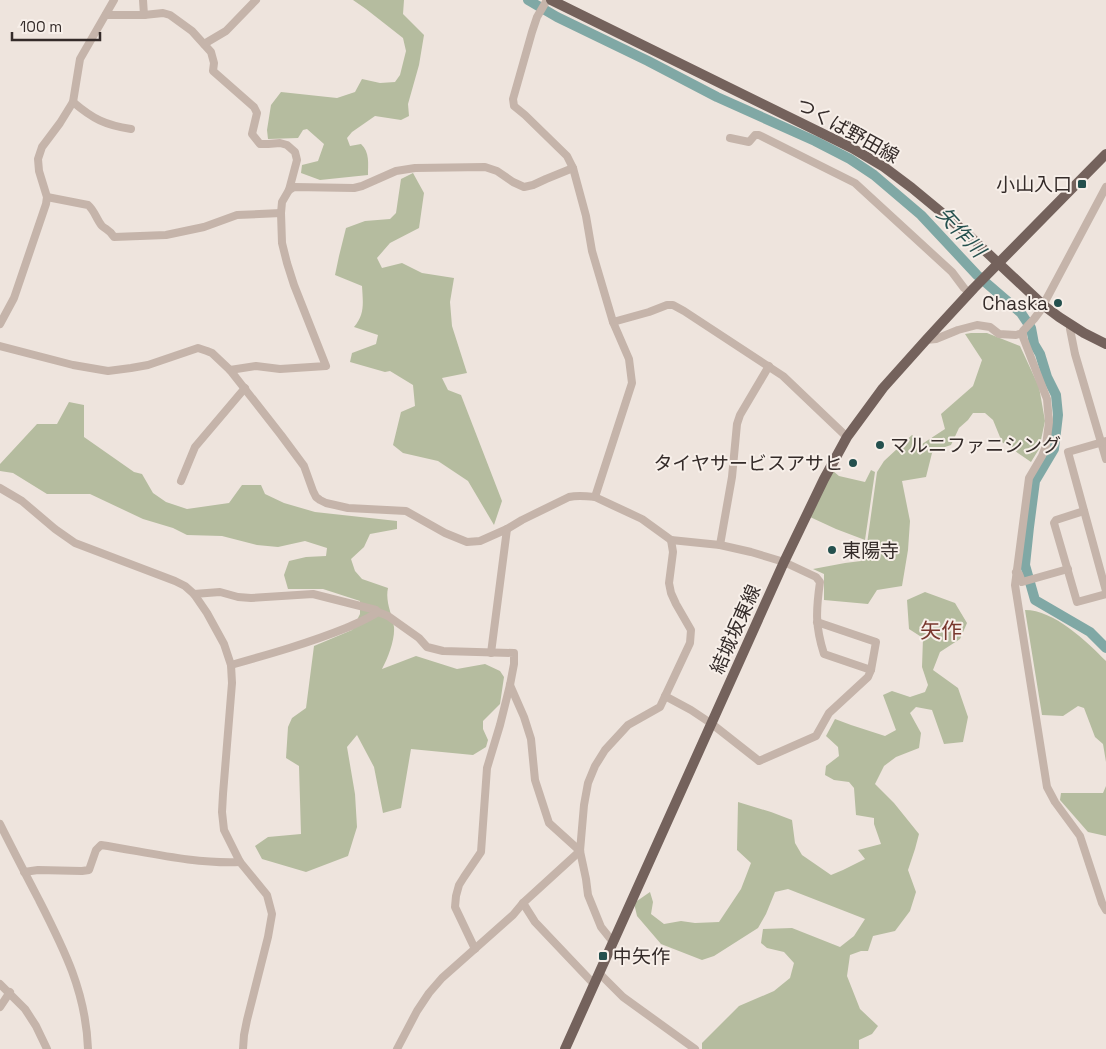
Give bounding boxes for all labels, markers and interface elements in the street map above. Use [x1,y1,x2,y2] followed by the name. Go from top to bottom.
[12,10,100,42] scale bar
[20,17,62,36] text: 100 m
[792,92,904,169] street label: つくば野田線
[996,172,1072,197] place label: 小山入口
[1076,178,1088,190] marker: 小山入口
[931,201,992,264] water label: 矢作川
[982,291,1048,316] place label: Chaska
[1052,297,1064,309] marker: Chaska
[890,433,1061,458] place label: マルニファニシング
[874,439,886,451] marker: マルニファニシング
[654,451,843,476] place label: タイヤサービスアサヒ
[847,457,859,469] marker: タイヤサービスアサヒ
[842,538,899,563] place label: 東陽寺
[826,544,838,556] marker: 東陽寺
[705,581,766,678] street label: 結城坂東線
[920,617,962,644] district label: 矢作
[613,944,670,969] place label: 中矢作
[597,950,609,962] marker: 中矢作

